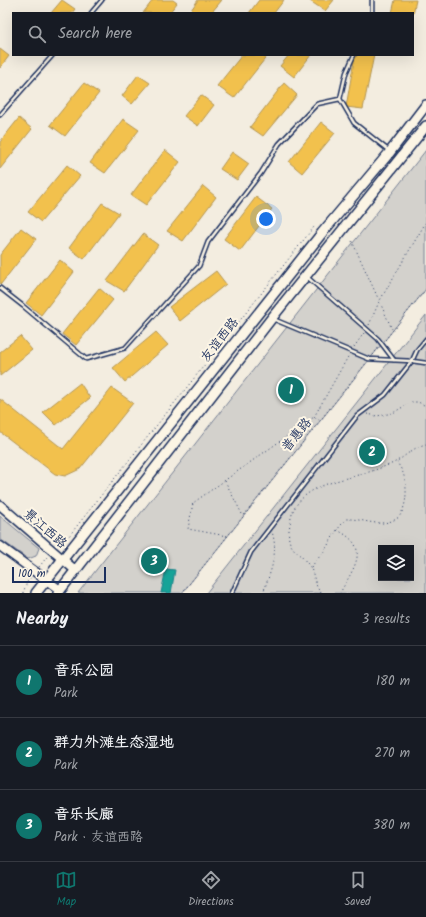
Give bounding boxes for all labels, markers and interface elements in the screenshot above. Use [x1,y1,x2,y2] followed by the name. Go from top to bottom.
[12,12,414,56] search box
[58,22,132,46] text: Search here
[26,23,48,45] icon: search
[256,209,276,229] your location
[196,313,244,367] street label: 友谊西路
[278,375,304,405] pin: 1
[277,413,317,457] street label: 普惠路
[359,437,385,467] pin: 2
[18,504,72,554] street label: 景江西路
[378,545,414,581] map controls
[378,545,414,581] button: layers
[141,546,167,576] pin: 3
[12,565,106,584] scale bar
[18,565,46,583] text: 100 m
[16,606,68,633] text: Nearby
[362,609,410,630] text: 3 results
[54,659,114,683] text: 音乐公园
[27,671,31,692] text: 1
[376,671,410,692] text: 180 m
[54,683,78,704] text: Park
[54,731,174,755] text: 群力外滩生态湿地
[25,743,33,764] text: 2
[374,743,410,764] text: 270 m
[54,755,78,776] text: Park
[54,803,114,827] text: 音乐长廊
[25,815,33,836] text: 3
[373,815,410,836] text: 380 m
[54,827,143,848] text: Park · 友谊西路
[55,869,77,911] tab: Map
[188,869,234,911] tab: Directions
[345,869,371,911] tab: Saved

